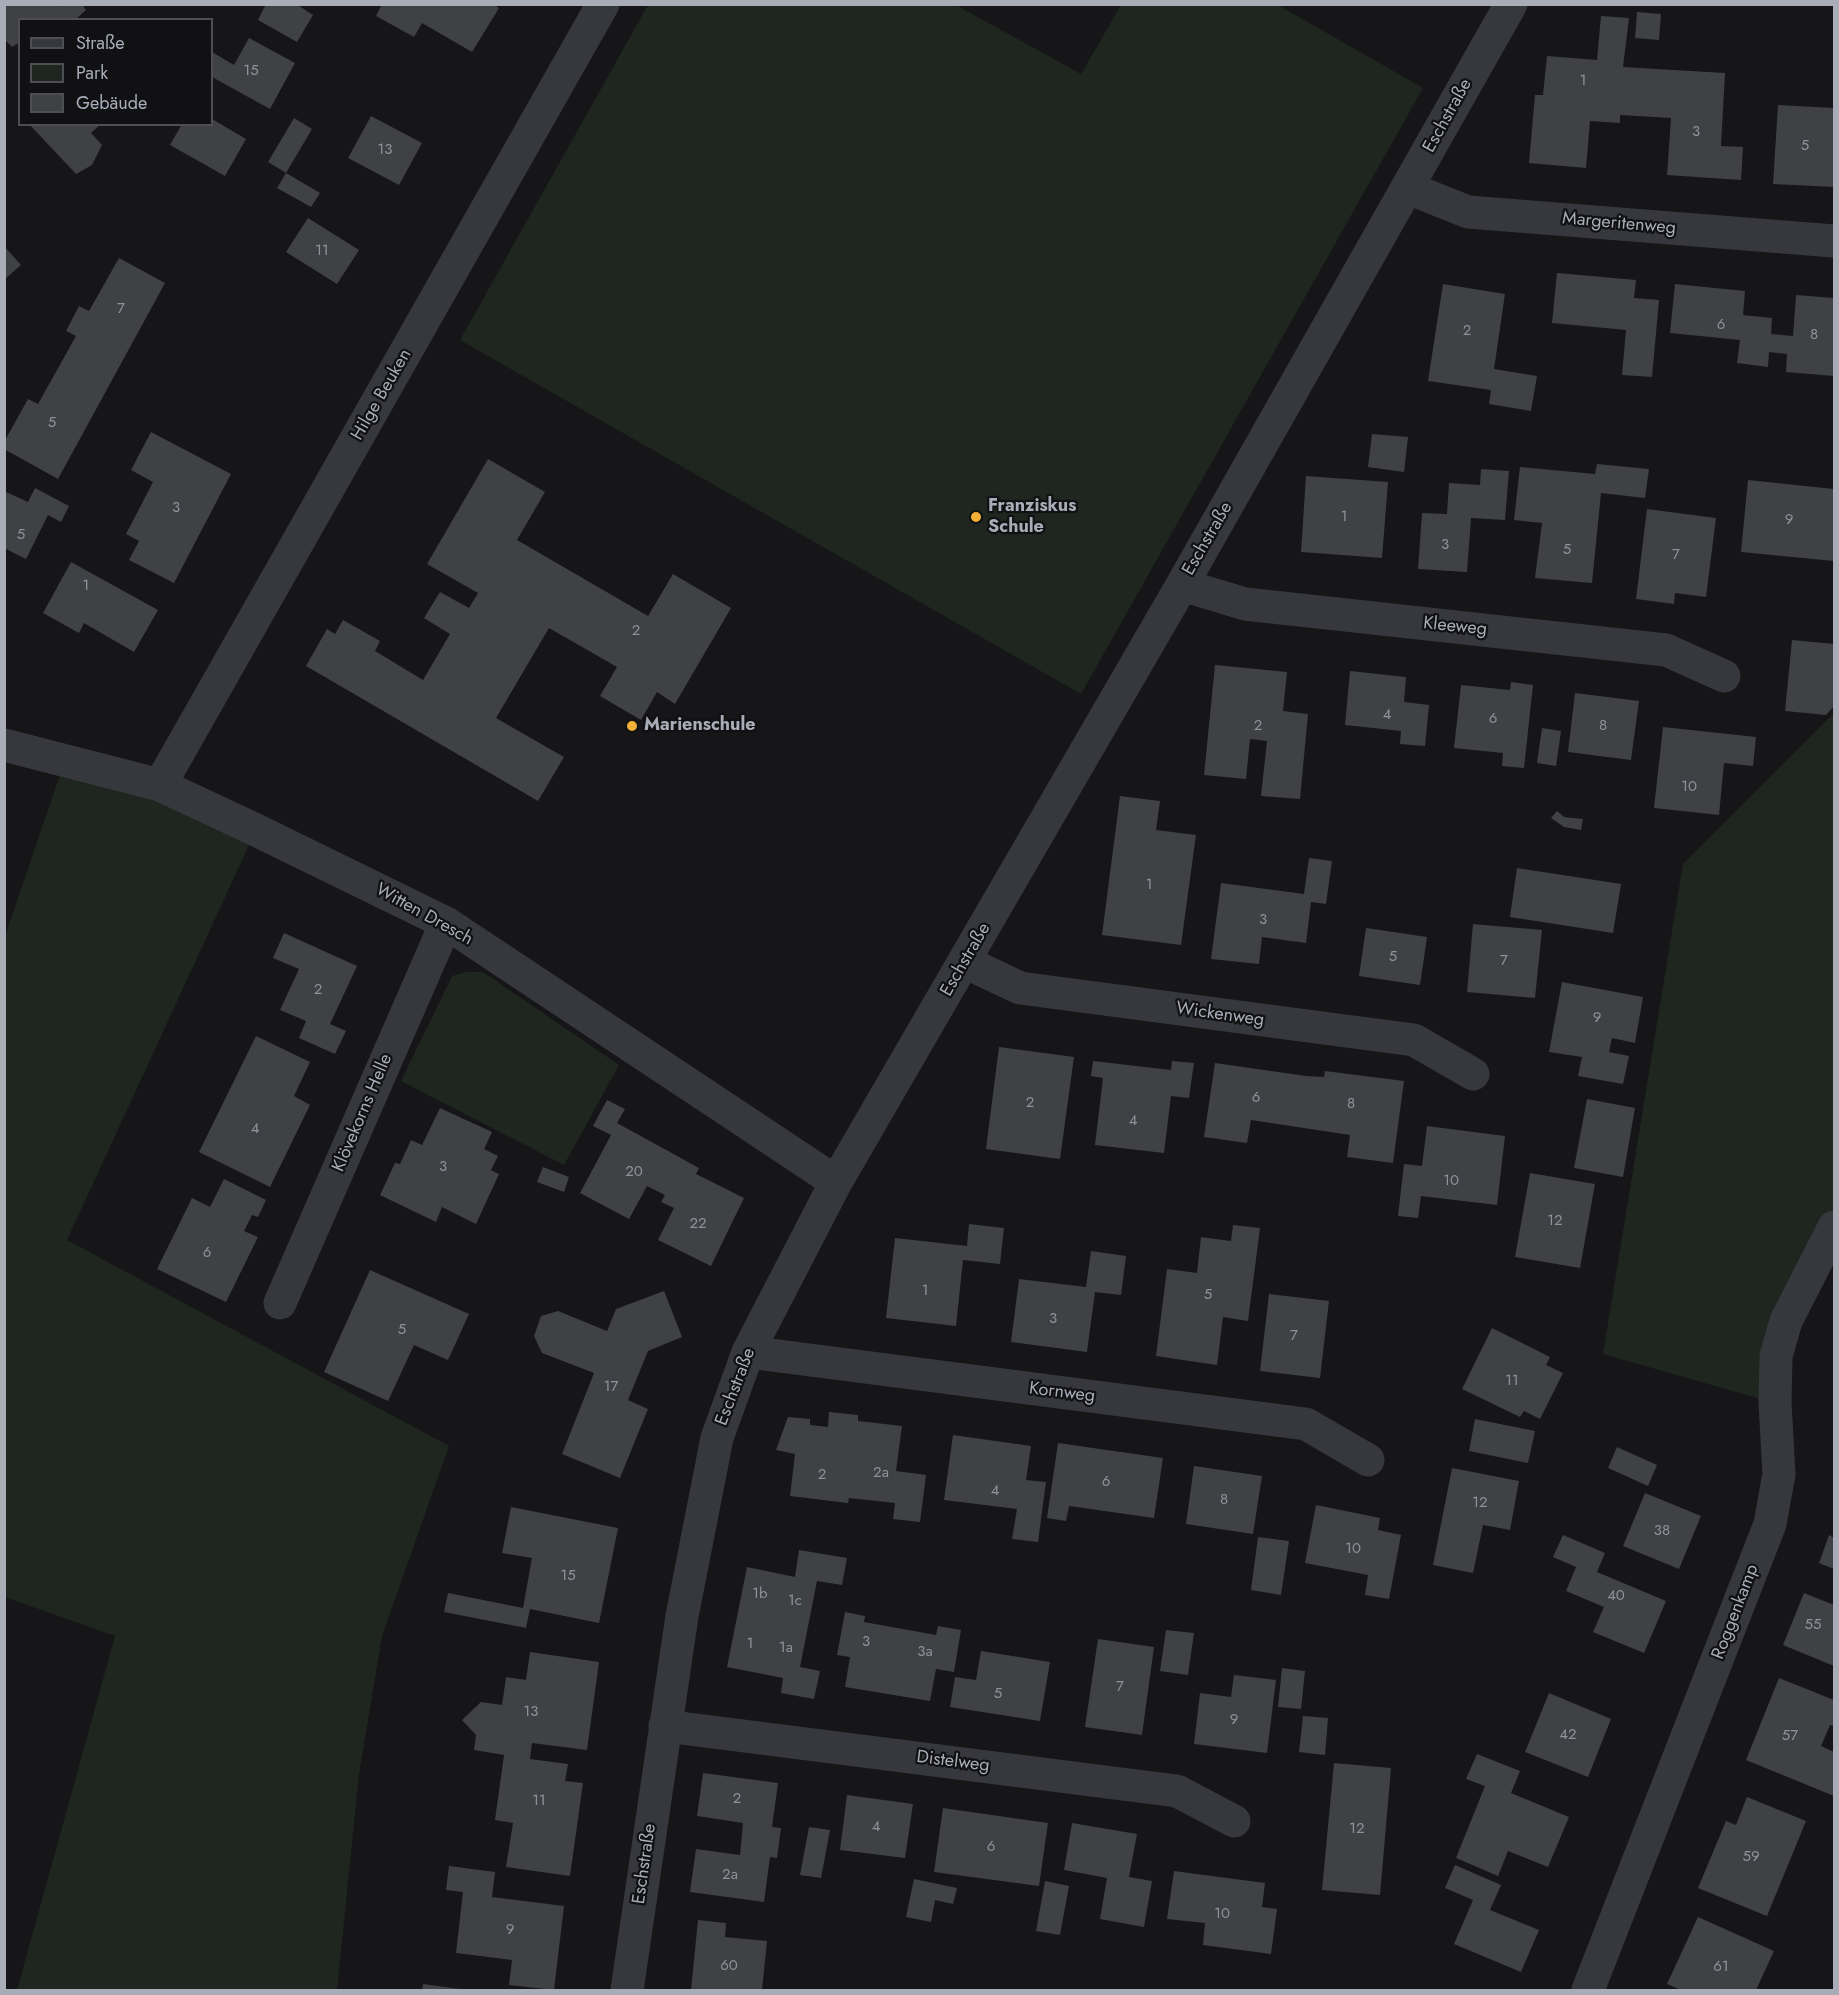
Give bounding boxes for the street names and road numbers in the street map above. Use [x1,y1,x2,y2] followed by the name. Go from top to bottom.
[1419,75,1477,157] street label: Eschstraße
[1561,208,1677,240] street label: Margeritenweg
[347,346,417,444] street label: Hilge Beuken
[1178,499,1238,579] street label: Eschstraße
[1422,613,1488,641] street label: Kleeweg
[372,879,476,951] street label: Witten Dresch
[936,920,996,1000] street label: Eschstraße
[1174,998,1266,1032] street label: Wickenweg
[328,1051,398,1175] street label: Klövekorns Helle
[711,1345,761,1429] street label: Eschstraße
[1028,1378,1096,1408] street label: Kornweg
[1708,1561,1764,1663] street label: Roggenkamp
[915,1747,991,1777] street label: Distelweg
[629,1822,661,1906] street label: Eschstraße

